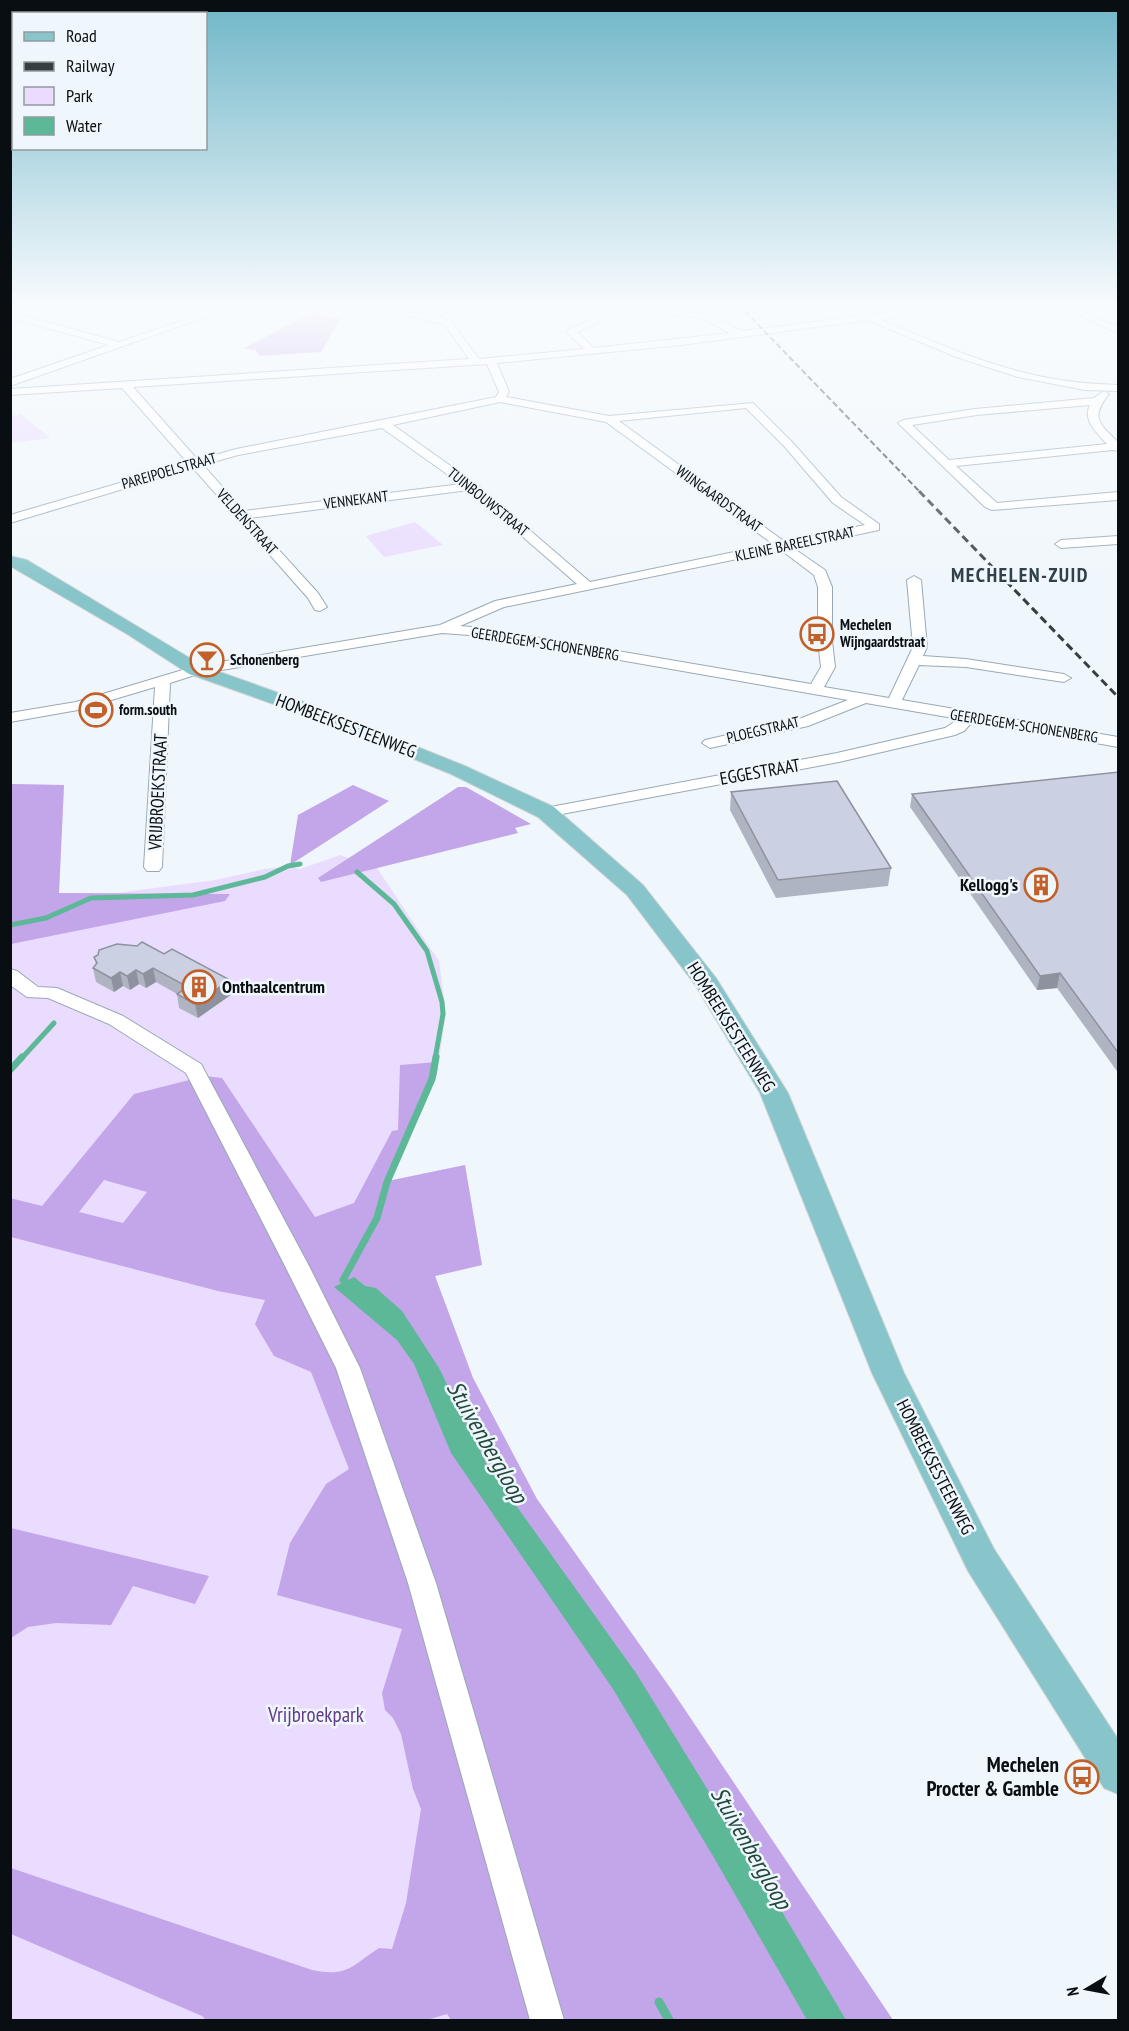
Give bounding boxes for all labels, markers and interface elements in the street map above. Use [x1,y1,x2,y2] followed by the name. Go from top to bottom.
[12,12,207,150] legend
[66,24,97,47] text: Road
[66,54,115,77] text: Railway
[66,84,93,107] text: Park
[66,114,102,137] text: Water
[119,448,219,493] street label: PAREIPOELSTRAAT
[672,461,766,536] street label: WIJNGAARDSTRAAT
[444,463,533,540] street label: TUINBOUWSTRAAT
[212,484,282,559] street label: VELDENSTRAAT
[322,486,390,513] street label: VENNEKANT
[733,522,857,565] street label: KLEINE BAREELSTRAAT
[951,562,1089,588] district label: MECHELEN-ZUID
[839,615,926,651] place label: Mechelen Wijngaardstraat
[799,616,835,652] bus stop icon: Mechelen Wijngaardstraat
[470,622,620,665] street label: GEERDEGEM-SCHONENBERG
[189,642,225,678] bar icon: Schonenberg
[230,650,300,669] place label: Schonenberg
[273,688,420,763] street label: HOMBEEKSESTEENWEG
[78,692,114,728] sports icon: form.south
[119,700,177,719] place label: form.south
[949,704,1099,747] street label: GEERDEGEM-SCHONENBERG
[725,712,801,747] street label: PLOEGSTRAAT
[143,733,172,852] street label: VRIJBROEKSTRAAT
[718,753,802,790] street label: EGGESTRAAT
[1023,867,1059,903] building icon: Kellogg's
[960,873,1018,896] place label: Kellogg's
[682,958,781,1096] street label: HOMBEEKSESTEENWEG
[181,969,217,1005] building icon: Onthaalcentrum
[222,975,325,998] place label: Onthaalcentrum
[440,1375,536,1510] water label: Stuivenbergloop
[891,1395,980,1538] street label: HOMBEEKSESTEENWEG
[267,1701,364,1728] park label: Vrijbroekpark
[926,1751,1059,1802] place label: Mechelen Procter & Gamble
[1064,1759,1100,1795] bus stop icon: Mechelen Procter & Gamble
[704,1781,800,1916] water label: Stuivenbergloop
[1057,1959,1117,2019] north arrow
[1062,1986,1083,1998] text: N

